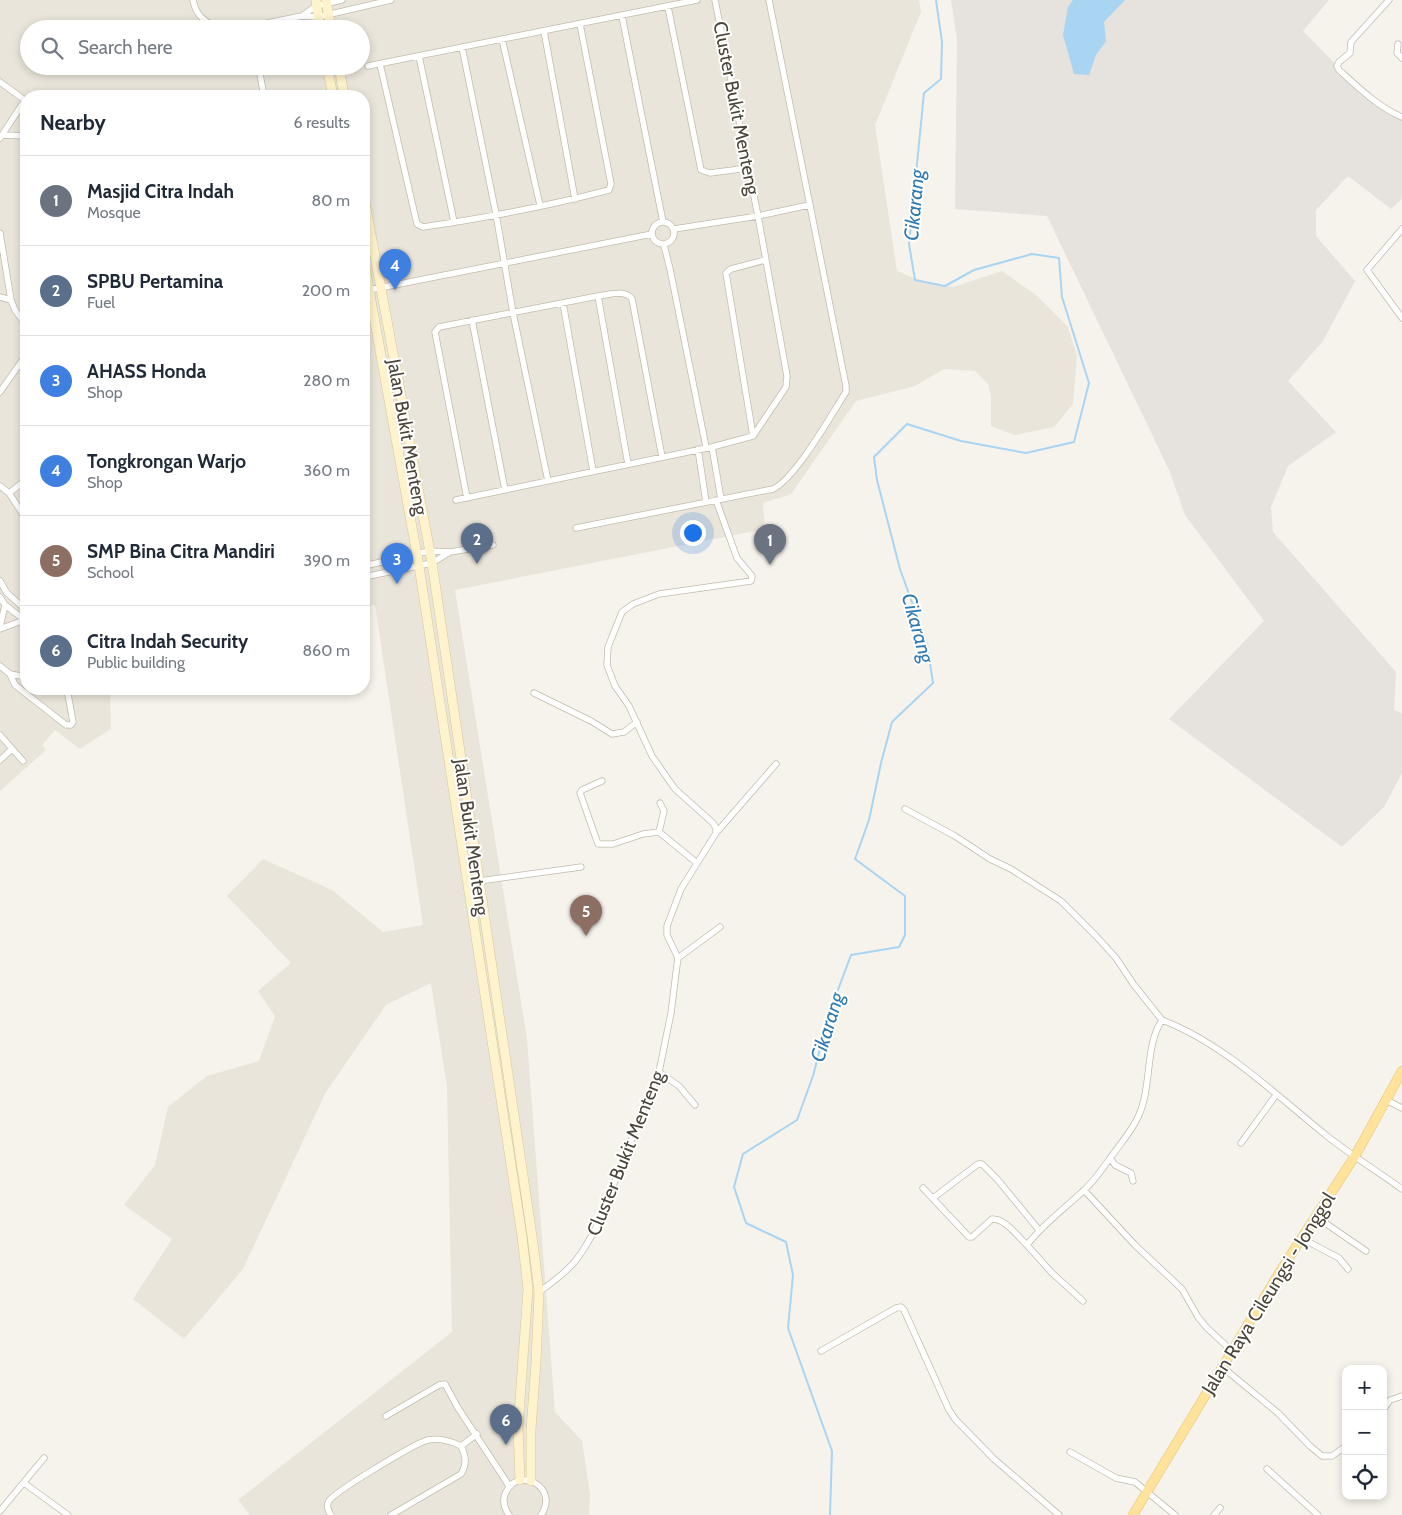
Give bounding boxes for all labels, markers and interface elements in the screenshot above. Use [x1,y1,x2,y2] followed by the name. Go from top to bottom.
[708,19,765,197] street label: Cluster Bukit Menteng
[20,20,370,75] search box
[38,34,66,62] icon: search
[78,36,172,59] text: Search here
[40,110,106,135] text: Nearby
[294,113,350,132] text: 6 results
[899,167,929,242] water label: Cikarang
[87,180,234,203] text: Masjid Citra Indah
[53,191,59,210] text: 1
[312,191,350,210] text: 80 m
[87,203,141,222] text: Mosque
[379,249,411,290] pin: 4
[87,270,223,293] text: SPBU Pertamina
[52,281,60,300] text: 2
[302,281,350,300] text: 200 m
[87,293,115,312] text: Fuel
[382,356,433,518] street label: Jalan Bukit Menteng
[87,360,206,383] text: AHASS Honda
[52,371,60,390] text: 3
[303,371,350,390] text: 280 m
[87,383,123,402] text: Shop
[87,450,246,473] text: Tongkrongan Warjo
[51,461,61,480] text: 4
[303,461,350,480] text: 360 m
[87,473,123,492] text: Shop
[680,520,706,546] your location
[461,523,493,564] pin: 2
[754,524,786,565] pin: 1
[87,540,275,563] text: SMP Bina Citra Mandiri
[381,543,413,584] pin: 3
[52,551,60,570] text: 5
[303,551,350,570] text: 390 m
[87,563,134,582] text: School
[897,590,940,667] water label: Cikarang
[87,630,248,653] text: Citra Indah Security
[52,641,61,660] text: 6
[302,641,350,660] text: 860 m
[87,653,185,672] text: Public building
[449,756,494,918] street label: Jalan Bukit Menteng
[570,895,602,936] pin: 5
[805,988,849,1065] water label: Cikarang
[582,1067,669,1239] street label: Cluster Bukit Menteng
[1196,1188,1340,1399] street label: Jalan Raya Cileungsi - Jonggol
[1342,1365,1387,1500] map controls
[1342,1365,1387,1410] button: +
[490,1404,522,1445] pin: 6
[1342,1410,1387,1455] button: −
[1342,1455,1387,1500] button: locate

